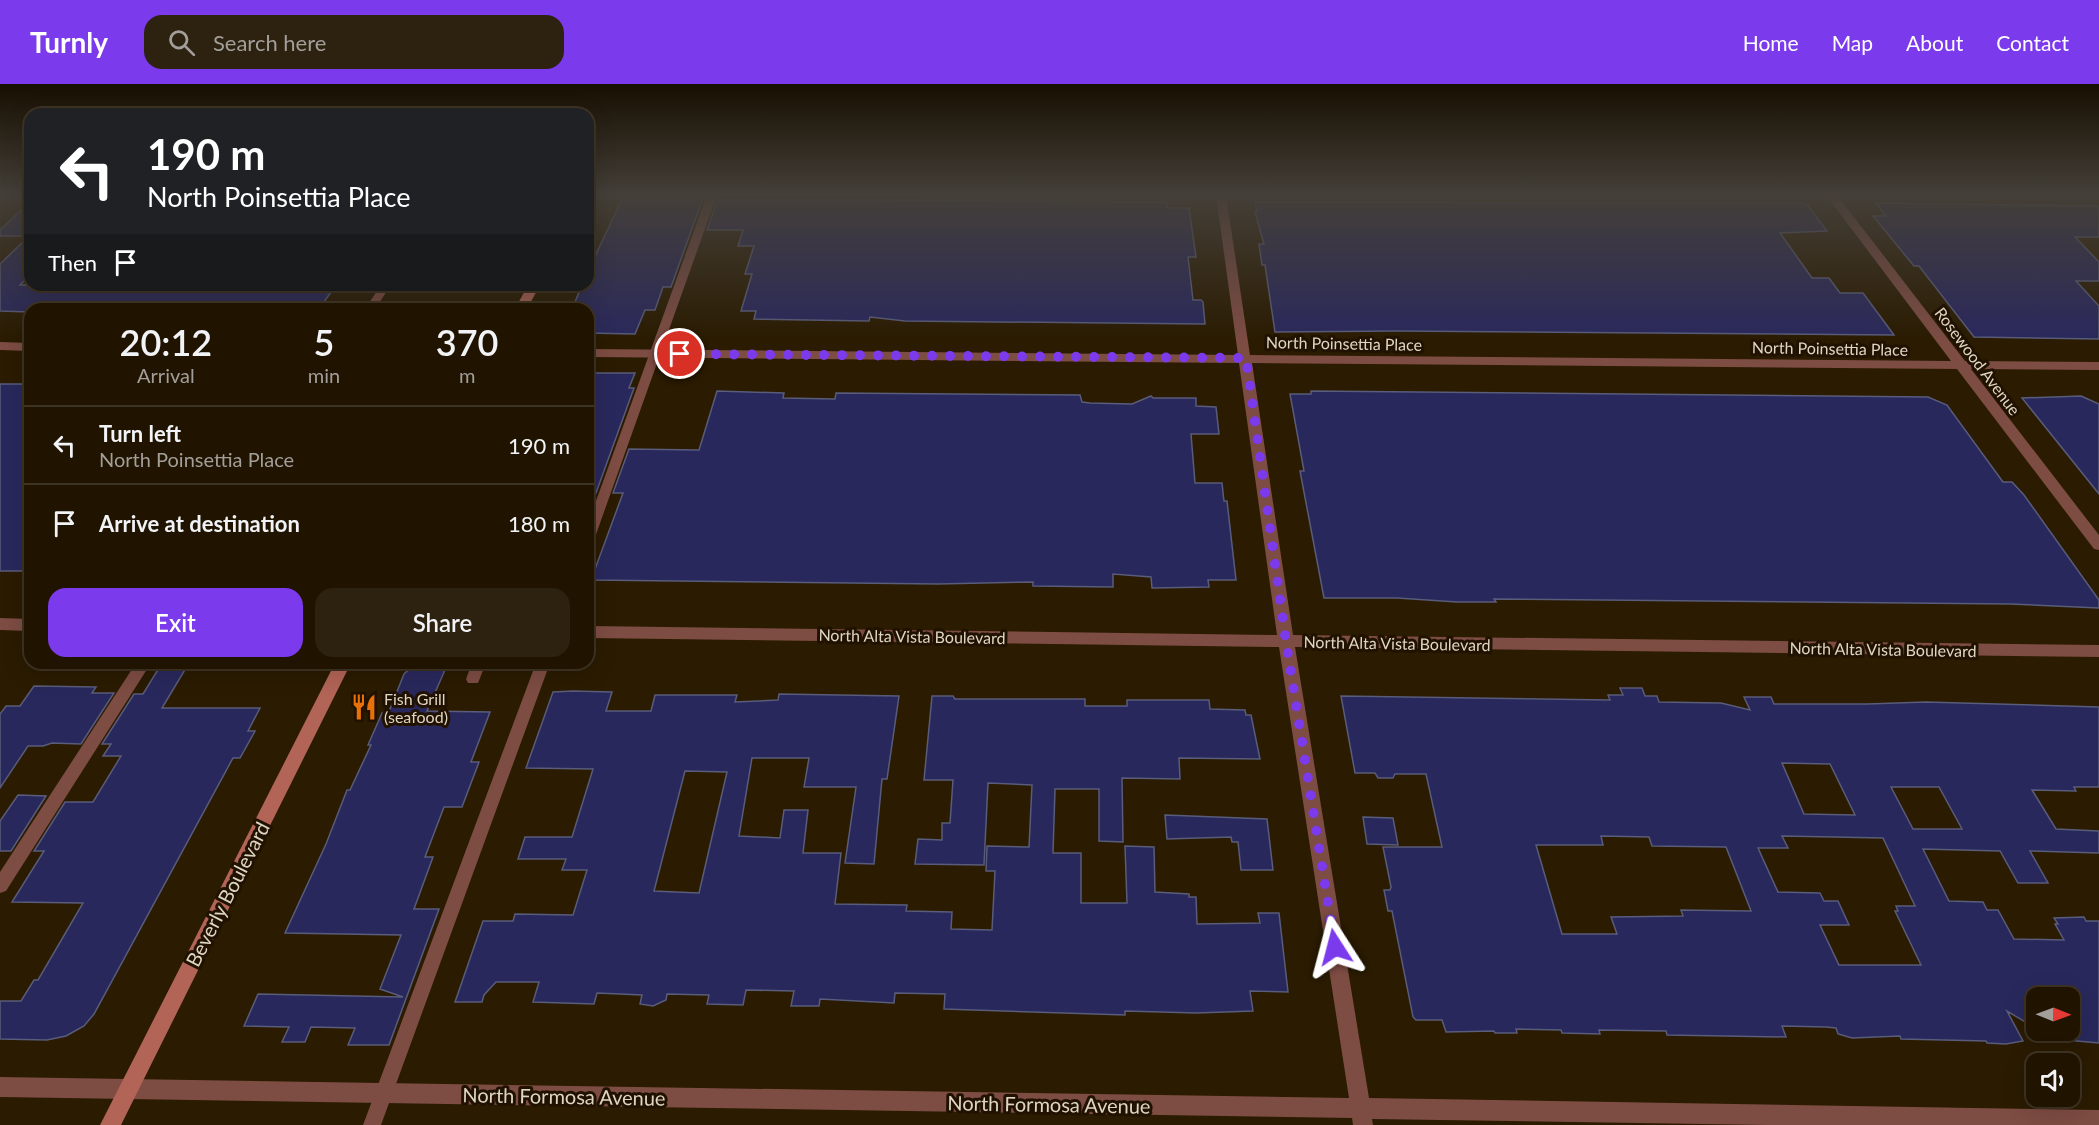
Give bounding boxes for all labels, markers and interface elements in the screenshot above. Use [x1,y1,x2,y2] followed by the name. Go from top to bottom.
[144,15,564,69] search box
[30,25,108,59] text: Turnly
[165,26,198,59] icon: search
[213,29,326,56] text: Search here
[1743,30,1799,55] text: Home
[1832,30,1873,55] text: Map
[1906,30,1963,55] text: About
[1996,30,2069,55] text: Contact
[147,129,265,179] text: 190 m
[48,132,126,210] icon: left
[147,180,410,213] text: North Poinsettia Place
[109,246,142,279] icon: arrive
[48,249,97,276] text: Then
[1931,303,2025,419] street label: Rosewood Avenue
[120,320,212,364] text: 20:12
[314,320,334,364] text: 5
[436,320,498,364] text: 370
[654,328,705,379] pin
[1266,332,1422,354] street label: North Poinsettia Place
[663,337,696,370] icon: arrive
[1752,337,1908,359] street label: North Poinsettia Place
[137,363,195,387] text: Arrival
[308,363,340,387] text: min
[459,363,475,387] text: m
[99,420,181,447] text: Turn left
[48,429,81,462] icon: left
[508,432,570,459] text: 190 m
[99,447,294,471] text: North Poinsettia Place
[48,507,81,540] icon: arrive
[99,510,300,537] text: Arrive at destination
[508,510,570,537] text: 180 m
[48,588,303,657] button: Exit
[315,588,570,657] button: Share
[818,625,1006,647] street label: North Alta Vista Boulevard
[1303,632,1491,654] street label: North Alta Vista Boulevard
[1789,638,1977,660] street label: North Alta Vista Boulevard
[384,689,448,726] place label: Fish Grill (seafood)
[349,692,379,722] restaurant icon: Fish Grill (seafood)
[180,818,274,970] street label: Beverly Boulevard
[1303,915,1367,979] position arrow
[2026,987,2080,1041] north arrow
[2026,987,2080,1107] map controls
[2026,1053,2080,1107] button: sound
[462,1082,666,1110] street label: North Formosa Avenue
[947,1090,1151,1118] street label: North Formosa Avenue

